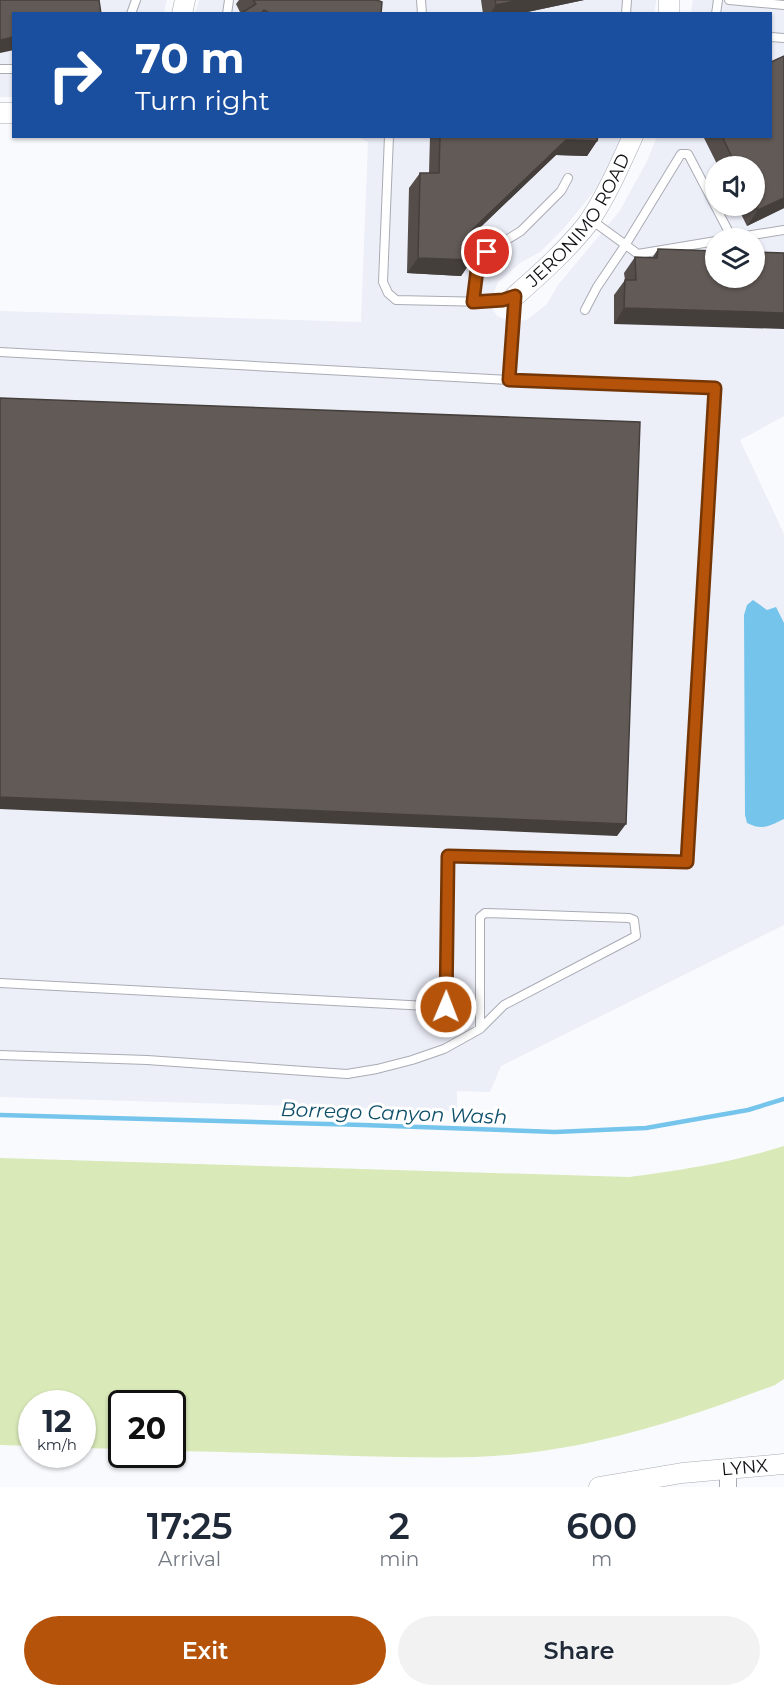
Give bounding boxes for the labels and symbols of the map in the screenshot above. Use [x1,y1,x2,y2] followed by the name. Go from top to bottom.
[521,150,635,292] street label: JERONIMO ROAD
[461,226,512,277] pin
[414,975,478,1039] position arrow
[280,1097,508,1129] water label: Borrego Canyon Wash
[108,1390,186,1468] speed limit sign: 20
[720,1454,769,1480] street label: LYNX

